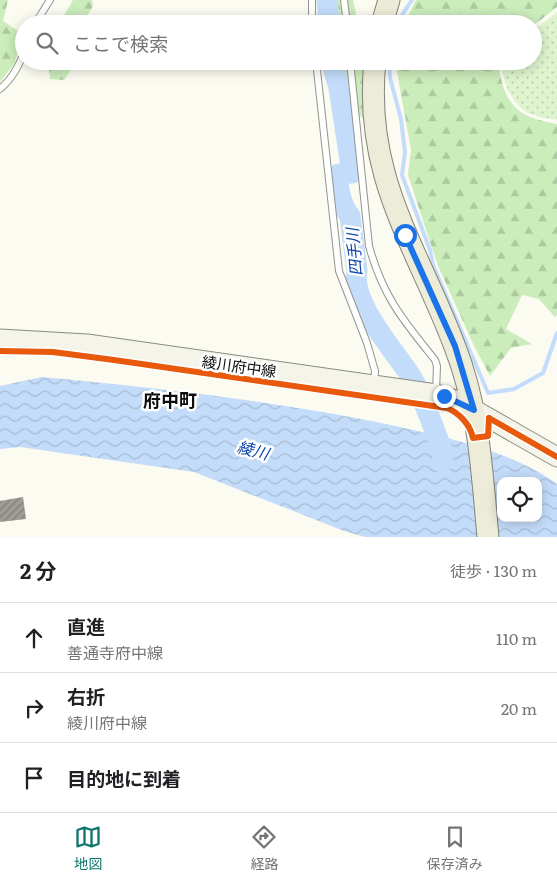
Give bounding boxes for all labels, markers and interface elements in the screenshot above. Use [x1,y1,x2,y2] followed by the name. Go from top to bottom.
[15,15,542,70] search box
[33,29,61,57] icon: search
[73,29,168,57] text: ここで検索
[394,224,417,247] route start
[339,225,367,277] water label: 四手川
[200,349,278,382] street label: 綾川府中線
[433,385,456,408] route end
[143,386,197,413] district label: 府中町
[235,433,274,465] water label: 綾川
[497,477,542,522] map controls
[497,477,542,522] button: locate
[20,554,56,585] text: 2 分
[450,558,537,582] text: 徒歩 · 130 m
[67,612,105,640] text: 直進
[20,624,48,652] icon: ahead
[496,626,537,650] text: 110 m
[67,640,163,664] text: 善通寺府中線
[67,682,105,710] text: 右折
[20,694,48,722] icon: right
[501,696,537,720] text: 20 m
[67,710,147,734] text: 綾川府中線
[20,764,48,792] icon: arrive
[67,764,181,792] text: 目的地に到着
[74,823,102,873] tab: 地図
[250,823,278,873] tab: 経路
[427,823,483,873] tab: 保存済み

